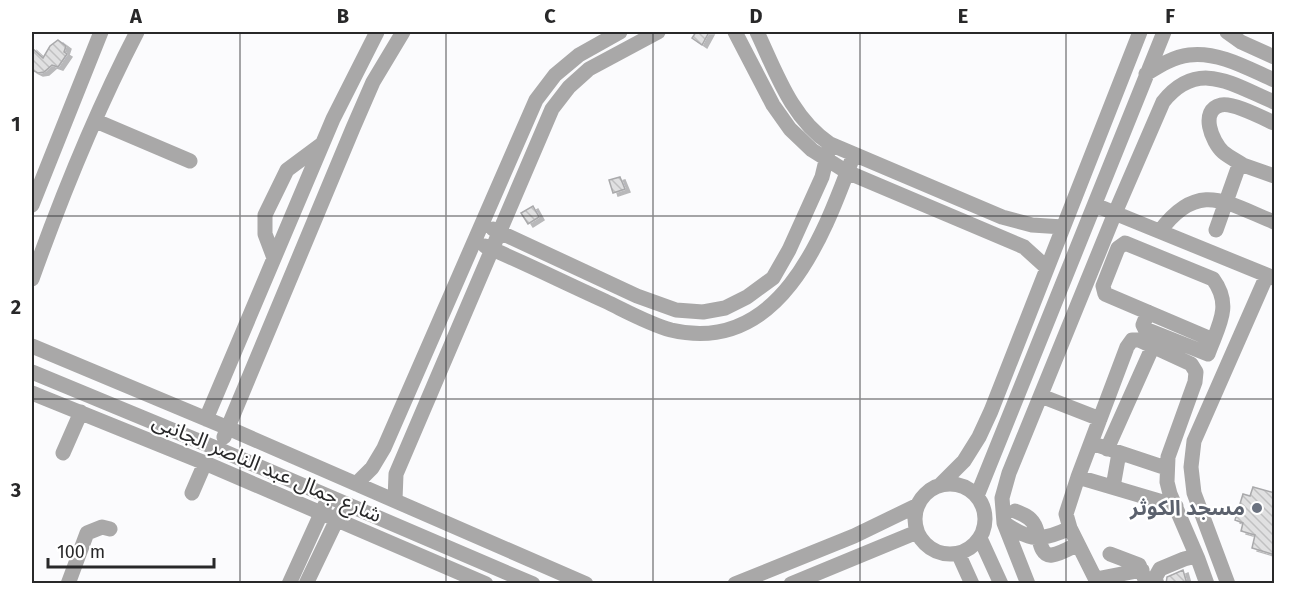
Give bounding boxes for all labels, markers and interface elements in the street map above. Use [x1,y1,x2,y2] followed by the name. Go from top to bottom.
[129,4,143,28] text: A
[337,4,349,28] text: B
[544,4,556,28] text: C
[749,4,763,28] text: D
[958,4,968,28] text: E
[1165,4,1175,28] text: F
[11,112,21,136] text: 1
[11,295,21,319] text: 2
[148,408,386,530] street label: شارع جمال عبد الناصر الجانبى
[10,478,21,502] text: 3
[1129,495,1245,521] place label: مسجد الكوثر
[1250,501,1264,515] marker: مسجد الكوثر
[48,531,214,569] scale bar
[57,541,105,563] text: 100 m

